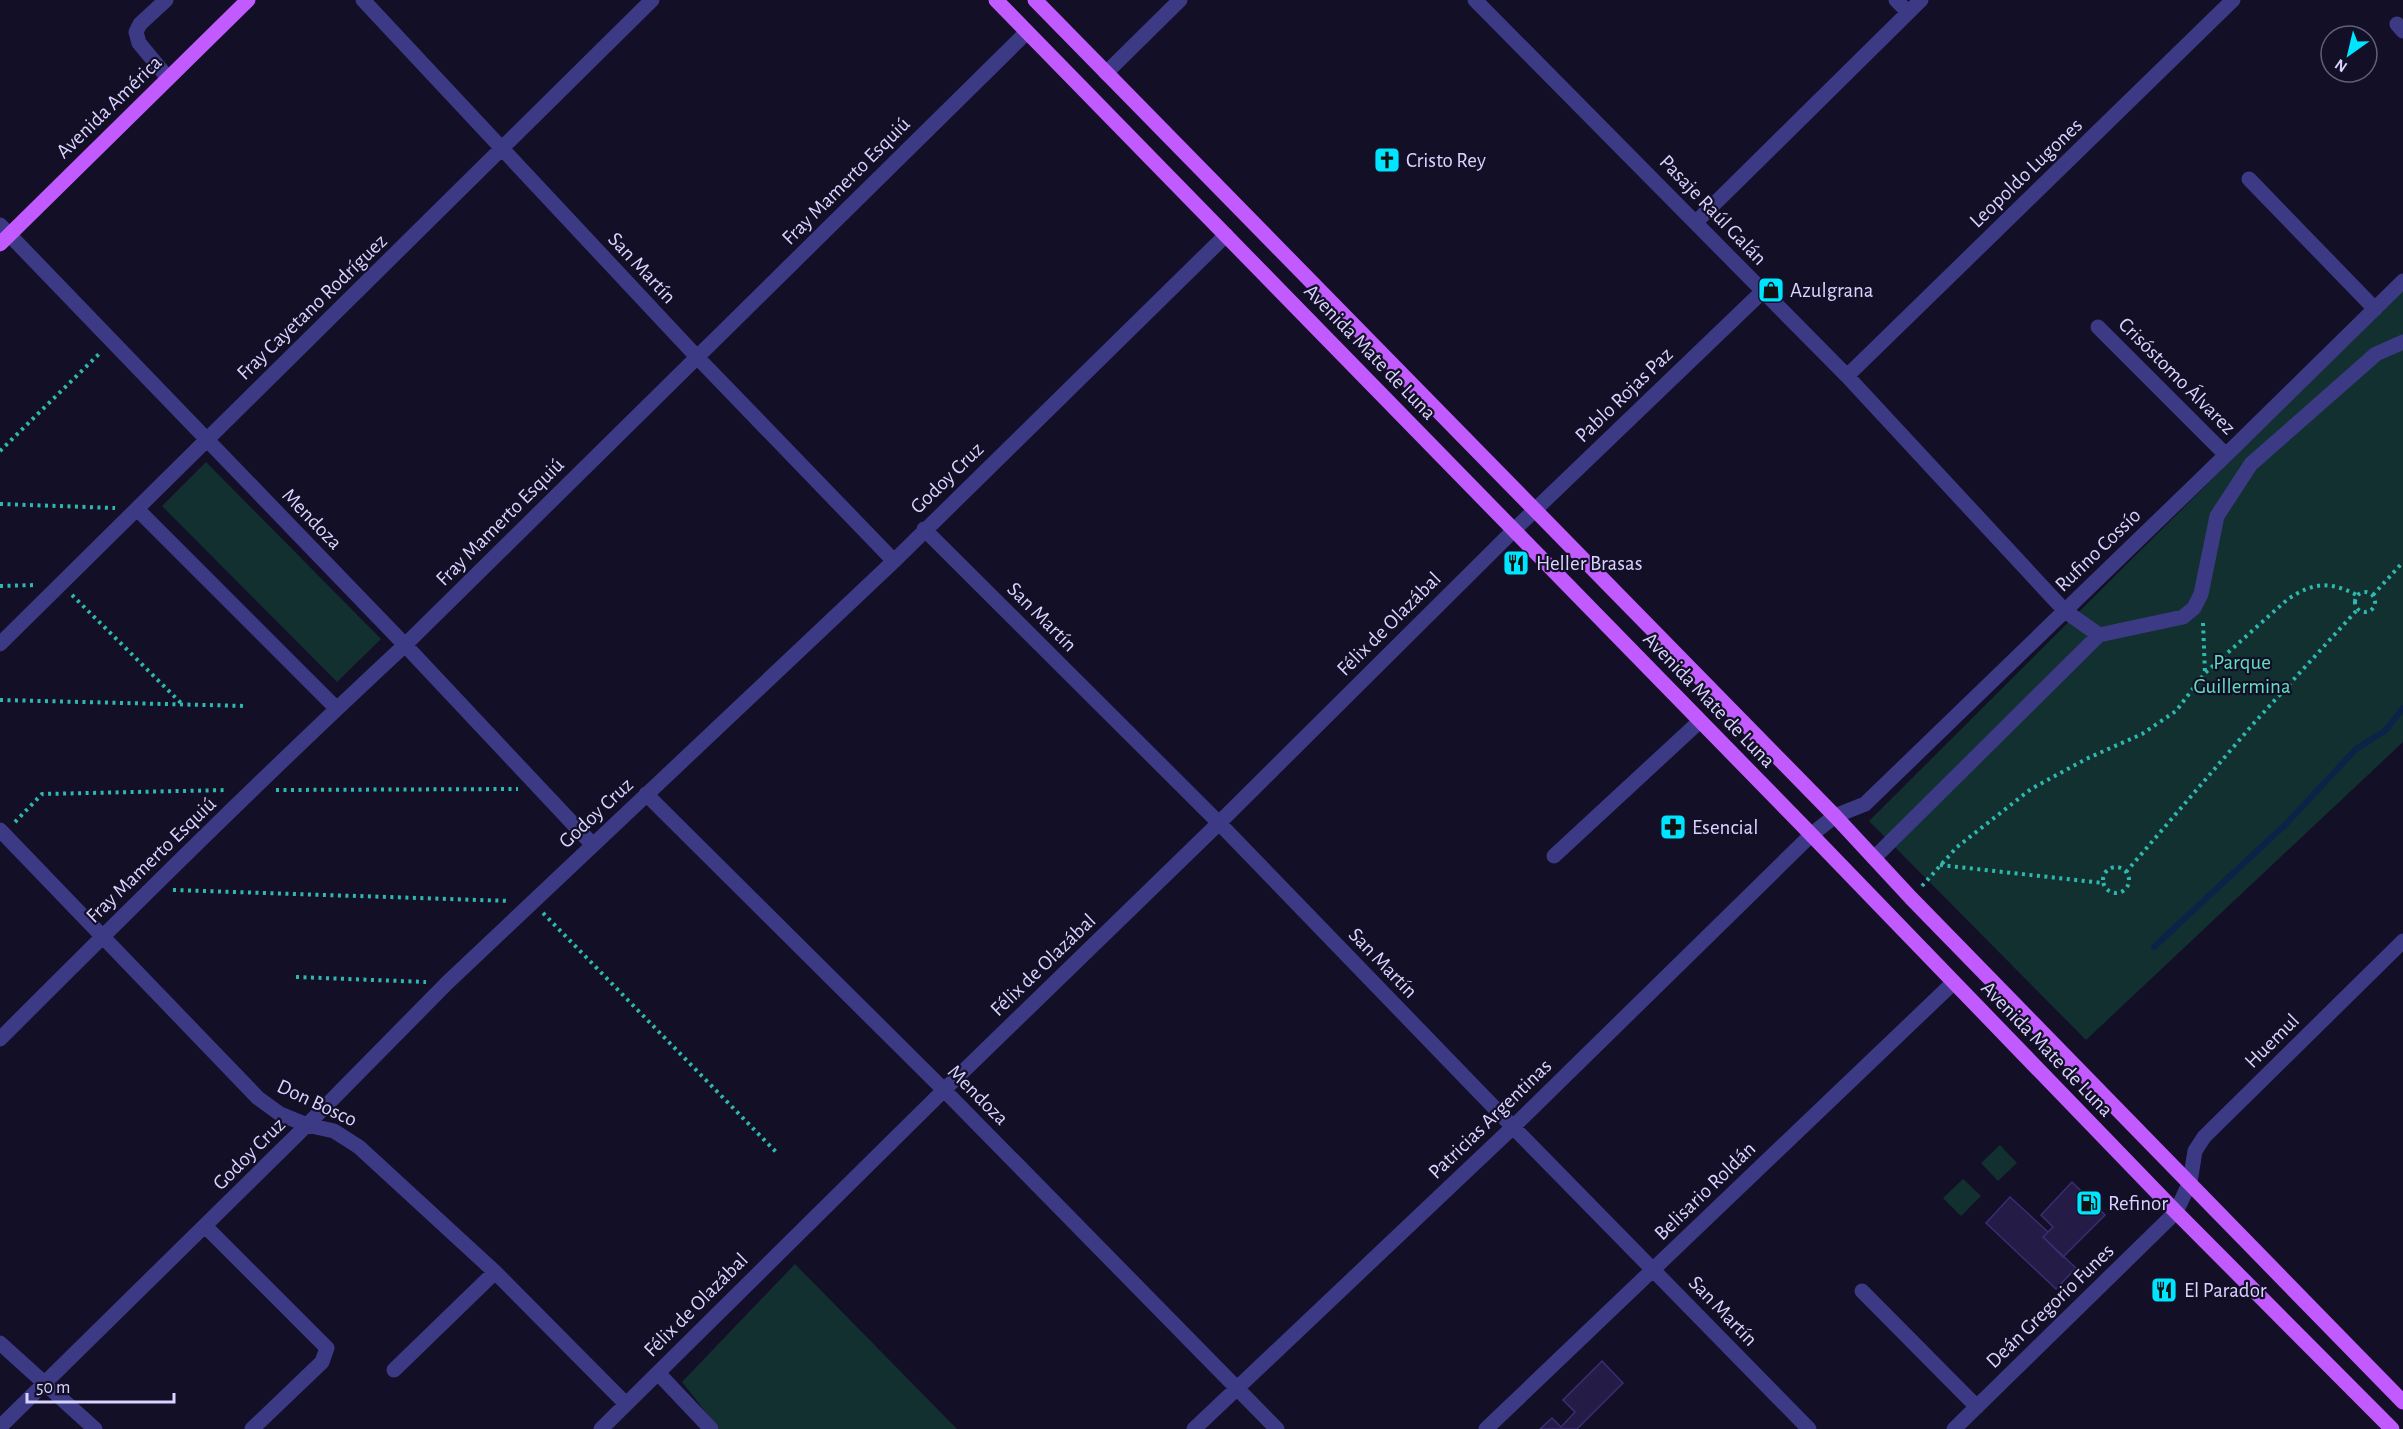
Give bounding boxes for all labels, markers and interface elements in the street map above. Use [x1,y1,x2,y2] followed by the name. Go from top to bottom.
[2319,24,2379,84] north arrow
[52,51,166,162] street label: Avenida América
[2332,56,2350,75] text: N
[778,113,914,249] street label: Fray Mamerto Esquiú
[1966,114,2086,232] street label: Leopoldo Lugones
[1372,145,1402,175] church icon: Cristo Rey
[1406,150,1486,171] place label: Cristo Rey
[1655,151,1771,269] street label: Pasaje Raúl Galán
[604,228,680,308] street label: San Martín
[233,230,391,384] street label: Fray Cayetano Rodríguez
[1756,275,1786,305] shop icon: Azulgrana
[1300,280,1440,424] street label: Avenida Mate de Luna
[1790,280,1874,301] place label: Azulgrana
[2115,312,2241,438] street label: Crisóstomo Álvarez
[1571,344,1677,446] street label: Pablo Rojas Paz
[906,438,988,518] street label: Godoy Cruz
[432,454,568,590] street label: Fray Mamerto Esquiú
[278,484,346,554] street label: Mendoza
[2051,504,2145,596] street label: Rufino Cossío
[1501,548,1531,578] restaurant icon: Heller Brasas
[1536,553,1643,574] place label: Heller Brasas
[1333,568,1445,680] street label: Félix de Olazábal
[1003,578,1081,656] street label: San Martín
[1639,628,1779,772] street label: Avenida Mate de Luna
[2193,652,2291,697] park label: Parque Guillermina
[555,774,637,852] street label: Godoy Cruz
[82,793,220,927] street label: Fray Mamerto Esquiú
[1658,812,1688,842] pharmacy icon: Esencial
[1692,817,1758,838] place label: Esencial
[986,910,1100,1020] street label: Félix de Olazábal
[1345,924,1421,1002] street label: San Martín
[1977,977,2117,1121] street label: Avenida Mate de Luna
[2241,1010,2303,1072] street label: Huemul
[1424,1055,1556,1183] street label: Patricias Argentinas
[944,1061,1012,1129] street label: Mendoza
[274,1075,360,1131] street label: Don Bosco
[209,1114,289,1194] street label: Godoy Cruz
[1650,1138,1760,1244] street label: Belisario Roldán
[2074,1188,2104,1218] fuel station icon: Refinor
[2108,1193,2168,1214] place label: Refinor
[1982,1240,2118,1372] street label: Deán Gregorio Funes
[640,1249,752,1361] street label: Félix de Olazábal
[1685,1272,1761,1350] street label: San Martín
[2149,1275,2179,1305] restaurant icon: El Parador
[2184,1280,2267,1301] place label: El Parador
[27,1366,174,1404] scale bar
[36,1379,70,1397] text: 50 m

